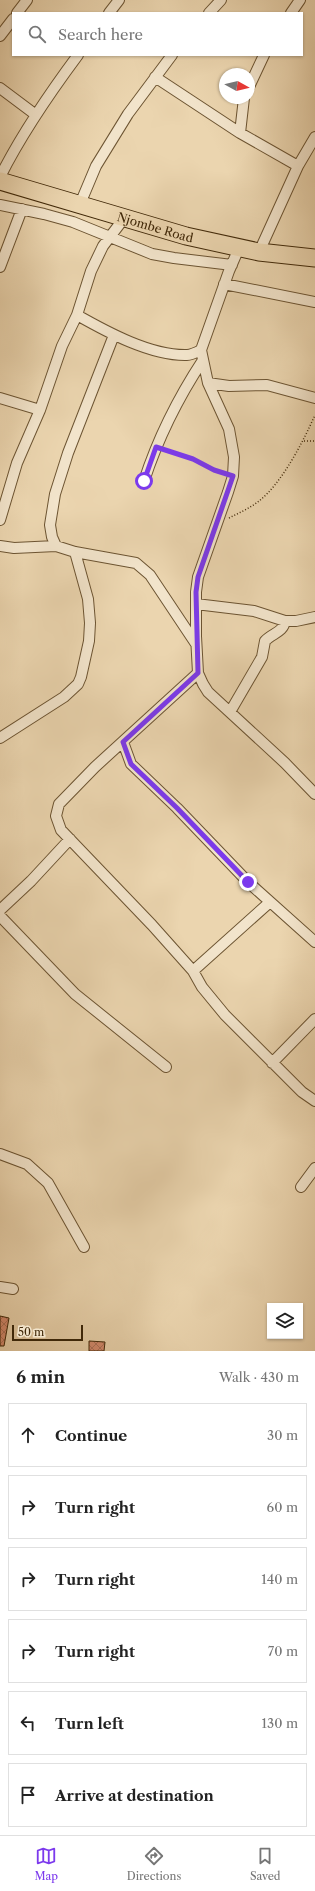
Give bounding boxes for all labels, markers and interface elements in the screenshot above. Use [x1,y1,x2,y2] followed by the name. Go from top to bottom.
[12,12,303,56] search box
[26,23,48,45] icon: search
[58,25,143,44] text: Search here
[219,68,255,104] north arrow
[116,209,195,245] street label: Njombe Road
[135,472,153,490] route start
[239,873,257,891] route end
[267,1303,303,1339] map controls
[267,1303,303,1339] button: layers
[12,1323,83,1342] scale bar
[18,1325,44,1339] text: 50 m
[16,1367,65,1387] text: 6 min
[219,1369,299,1385] text: Walk · 430 m
[17,1424,39,1446] icon: ahead
[55,1426,127,1445] text: Continue
[267,1427,298,1443] text: 30 m
[17,1496,39,1518] icon: right
[55,1498,135,1517] text: Turn right
[267,1499,298,1515] text: 60 m
[17,1568,39,1590] icon: right
[55,1570,135,1589] text: Turn right
[261,1571,298,1587] text: 140 m
[17,1640,39,1662] icon: right
[55,1642,135,1661] text: Turn right
[268,1643,298,1659] text: 70 m
[17,1712,39,1734] icon: left
[55,1714,124,1733] text: Turn left
[262,1715,298,1731] text: 130 m
[17,1784,39,1806] icon: arrive
[55,1786,214,1805] text: Arrive at destination
[34,1845,58,1883] tab: Map
[127,1845,181,1883] tab: Directions
[250,1845,281,1883] tab: Saved

